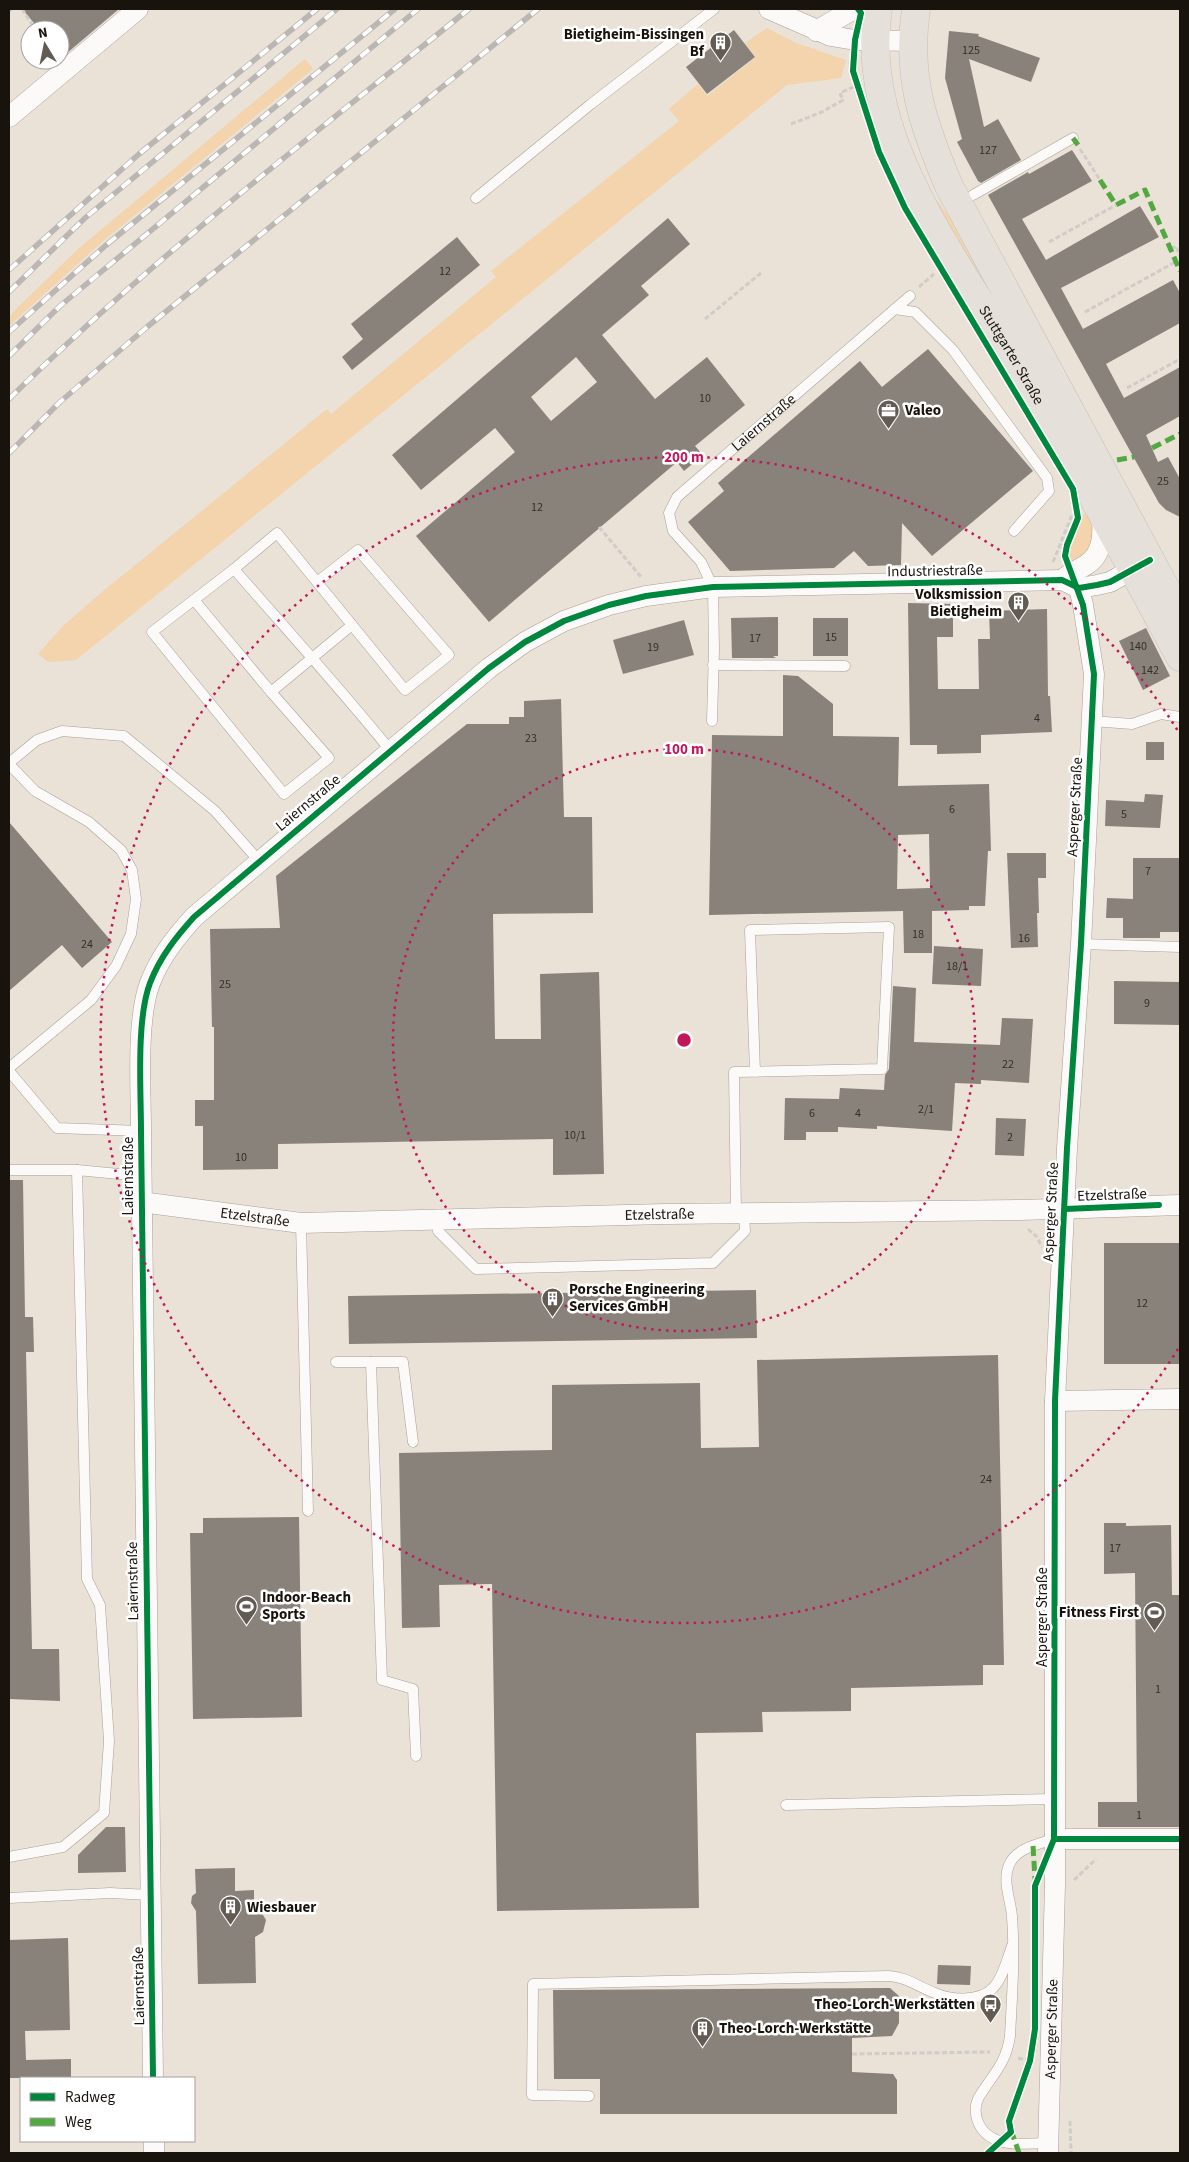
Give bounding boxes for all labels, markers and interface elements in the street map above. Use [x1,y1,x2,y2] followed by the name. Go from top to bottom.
[20,20,70,70] north arrow
[37,23,49,44] text: N
[564,24,705,62] place label: Bietigheim-Bissingen Bf
[708,31,732,62] building icon: Bietigheim-Bissingen Bf
[962,42,980,59] house number: 125
[979,142,997,159] house number: 127
[439,263,451,280] house number: 12
[974,301,1049,409] street label: Stuttgarter Straße
[727,389,800,456] street label: Laiernstraße
[699,390,711,407] house number: 10
[877,398,901,429] office icon: Valeo
[904,400,941,421] place label: Valeo
[664,447,704,468] text: 200 m
[1157,473,1169,490] house number: 25
[531,499,543,516] house number: 12
[887,560,983,582] street label: Industriestraße
[914,584,1002,622] place label: Volksmission Bietigheim
[1006,591,1030,622] building icon: Volksmission Bietigheim
[825,629,837,646] house number: 15
[749,630,761,647] house number: 17
[1129,638,1147,655] house number: 140
[647,639,659,656] house number: 19
[1141,662,1159,679] house number: 142
[1034,710,1040,727] house number: 4
[525,730,537,747] house number: 23
[664,739,704,760] text: 100 m
[1062,757,1088,857] street label: Asperger Straße
[271,770,345,836] street label: Laiernstraße
[949,801,955,818] house number: 6
[1121,806,1127,823] house number: 5
[1145,863,1151,880] house number: 7
[912,926,924,943] house number: 18
[1018,930,1030,947] house number: 16
[81,936,93,953] house number: 24
[946,958,968,975] house number: 18/1
[219,976,231,993] house number: 25
[1144,995,1150,1012] house number: 9
[675,1031,693,1049] centre of rings
[1002,1056,1014,1073] house number: 22
[918,1101,934,1118] house number: 2/1
[809,1105,815,1122] house number: 6
[855,1105,861,1122] house number: 4
[564,1127,586,1144] house number: 10/1
[1007,1129,1013,1146] house number: 2
[118,1137,139,1215] street label: Laiernstraße
[235,1149,247,1166] house number: 10
[1038,1162,1064,1262] street label: Asperger Straße
[1077,1183,1147,1207] street label: Etzelstraße
[219,1202,291,1232] street label: Etzelstraße
[624,1203,695,1225] street label: Etzelstraße
[569,1279,705,1317] place label: Porsche Engineering Services GmbH
[541,1286,565,1317] building icon: Porsche Engineering Services GmbH
[1136,1295,1148,1312] house number: 12
[980,1471,992,1488] house number: 24
[1109,1540,1121,1557] house number: 17
[122,1541,144,1621] street label: Laiernstraße
[1032,1567,1053,1667] street label: Asperger Straße
[262,1587,351,1625] place label: Indoor-Beach Sports
[234,1594,258,1625] sports icon: Indoor-Beach Sports
[1143,1600,1167,1631] sports icon: Fitness First
[1059,1602,1139,1623] place label: Fitness First
[1155,1681,1161,1698] house number: 1
[1136,1807,1142,1824] house number: 1
[219,1895,243,1926] building icon: Wiesbauer
[247,1897,316,1918] place label: Wiesbauer
[128,1946,150,2026] street label: Laiernstraße
[1039,1979,1063,2079] street label: Asperger Straße
[979,1992,1003,2023] bus stop icon: Theo-Lorch-Werkstätten
[814,1994,975,2015] place label: Theo-Lorch-Werkstätten
[691,2016,715,2047] building icon: Theo-Lorch-Werkstätte
[719,2018,872,2039] place label: Theo-Lorch-Werkstätte
[20,2077,195,2142] legend
[65,2087,115,2108] text: Radweg
[65,2112,92,2133] text: Weg

